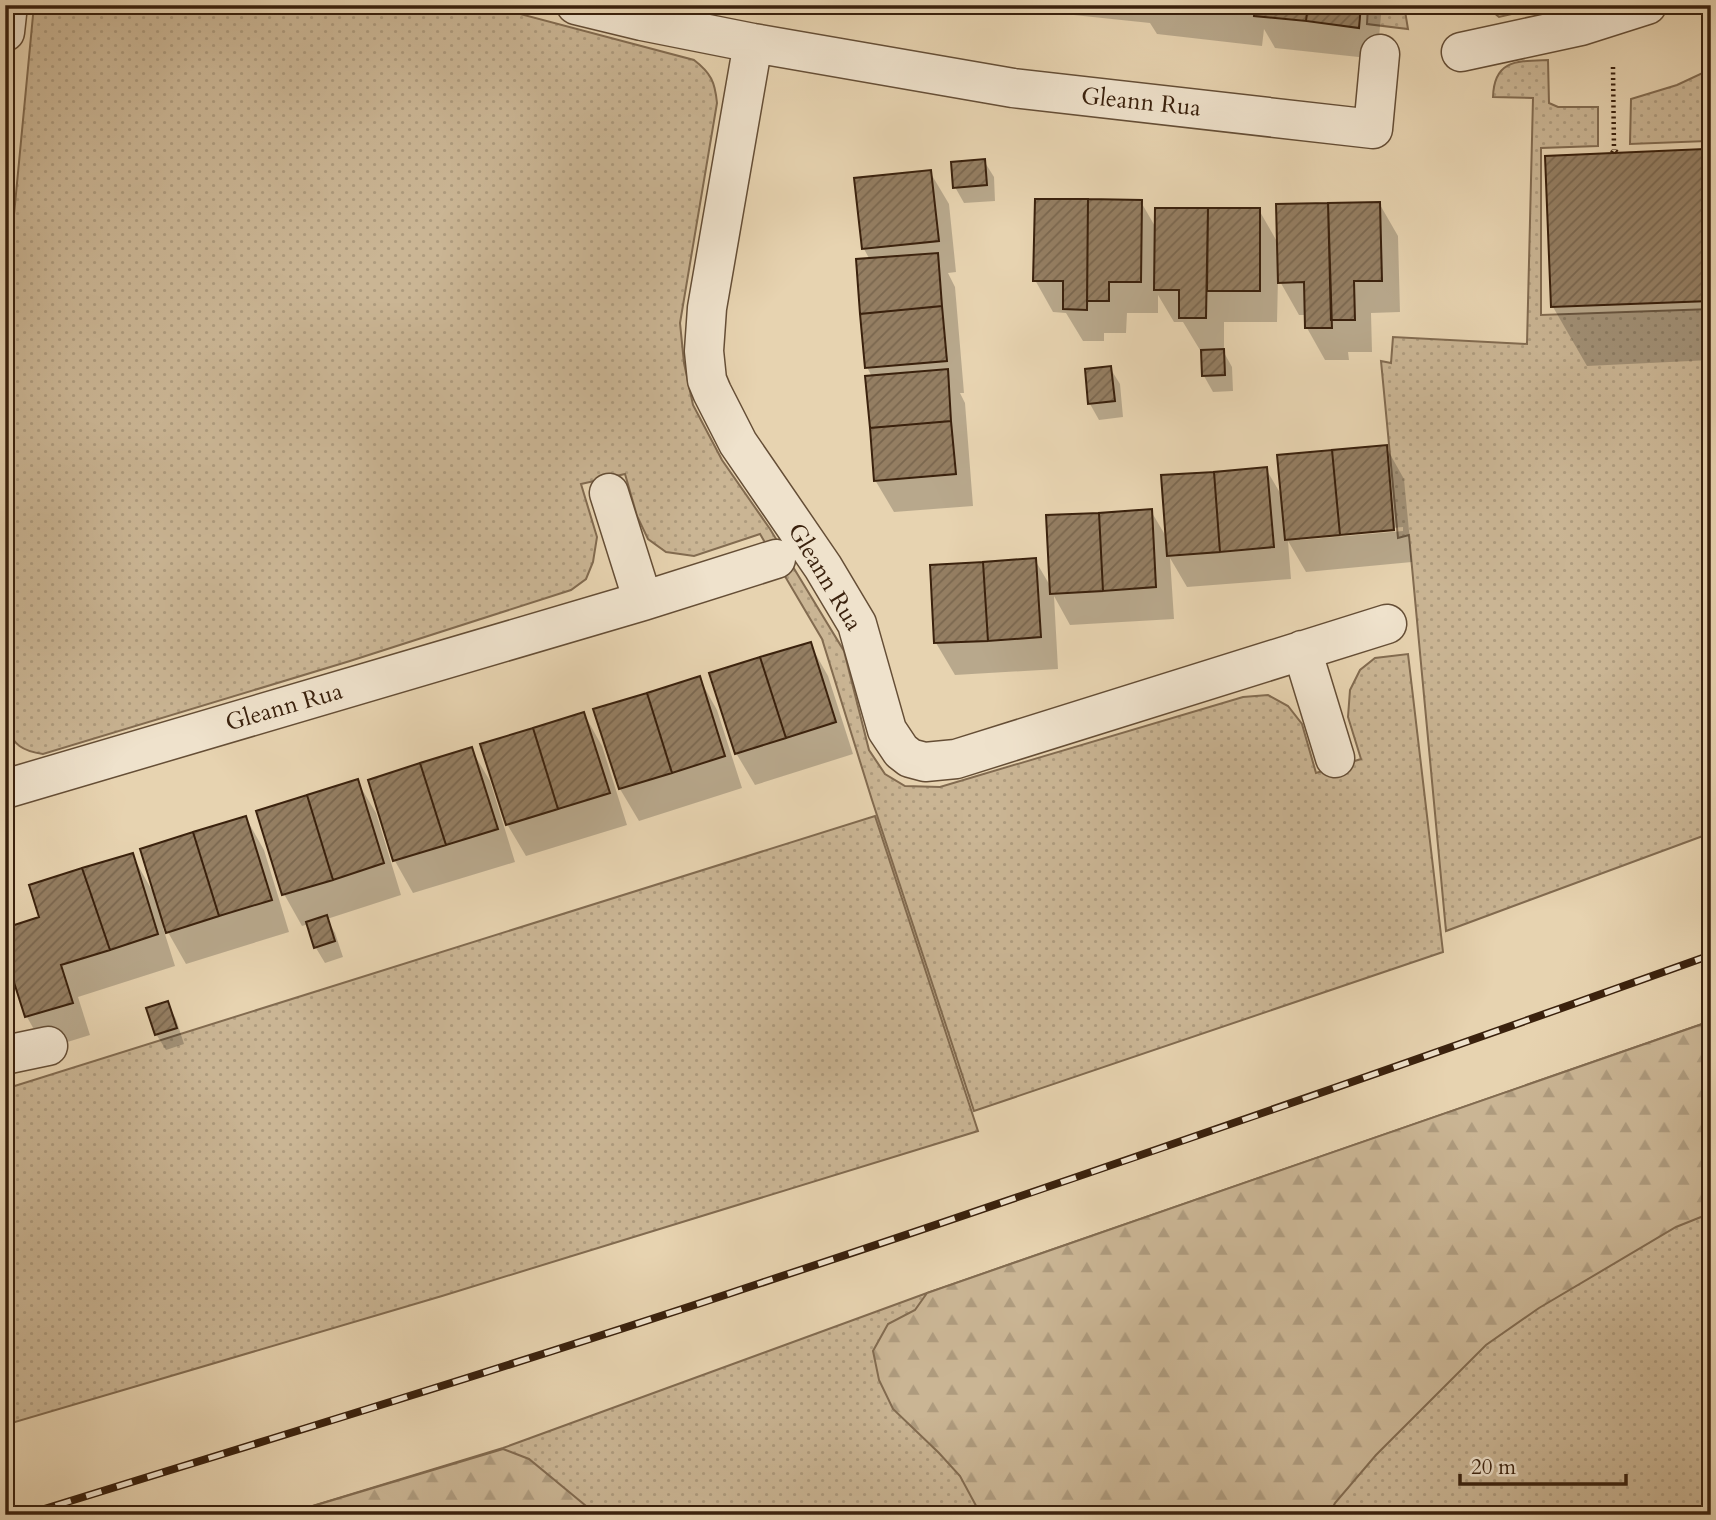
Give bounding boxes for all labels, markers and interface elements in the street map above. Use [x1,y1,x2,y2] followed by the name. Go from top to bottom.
[1079,79,1203,125] street label: Gleann Rua
[780,517,870,638] street label: Gleann Rua
[222,674,347,739] street label: Gleann Rua
[1460,1443,1627,1487] scale bar
[1471,1453,1516,1482] text: 20 m

